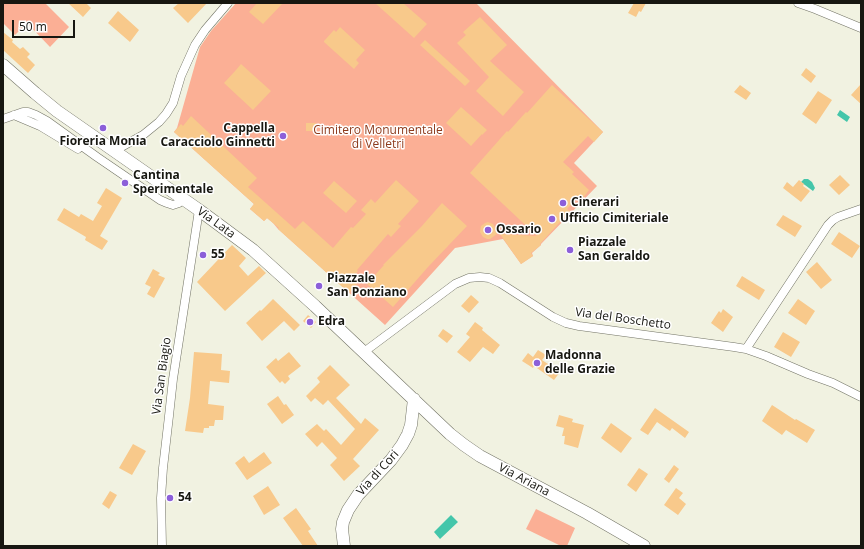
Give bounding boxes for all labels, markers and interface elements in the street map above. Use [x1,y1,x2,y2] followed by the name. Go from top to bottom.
[14,12,77,38] scale bar
[19,18,47,35] text: 50 m
[160,122,275,150] place label: Cappella Caracciolo Ginnetti
[98,123,108,133] marker: Fioreria Monia
[313,124,443,152] park label: Cimitero Monumentale di Velletri
[278,131,288,141] marker: Cappella Caracciolo Ginnetti
[59,135,147,149] place label: Fioreria Monia
[133,169,213,197] place label: Cantina Sperimentale
[120,178,130,188] marker: Cantina Sperimentale
[571,196,619,210] place label: Cinerari
[558,198,568,208] marker: Cinerari
[194,204,238,242] street label: Via Lata
[560,212,669,226] place label: Ufficio Cimiteriale
[547,214,557,224] marker: Ufficio Cimiteriale
[496,223,541,237] place label: Ossario
[483,225,493,235] marker: Ossario
[578,236,650,264] place label: Piazzale San Geraldo
[565,245,575,255] marker: Piazzale San Geraldo
[211,248,225,262] place label: 55
[198,250,208,260] marker: 55
[327,272,407,300] place label: Piazzale San Ponziano
[314,281,324,291] marker: Piazzale San Ponziano
[574,305,672,333] street label: Via del Boschetto
[318,315,345,329] place label: Edra
[305,317,315,327] marker: Edra
[149,336,175,416] street label: Via San Biagio
[545,349,615,377] place label: Madonna delle Grazie
[532,358,542,368] marker: Madonna delle Grazie
[354,447,402,499] street label: Via di Cori
[496,460,552,500] street label: Via Ariana
[178,491,192,505] place label: 54
[165,493,175,503] marker: 54

